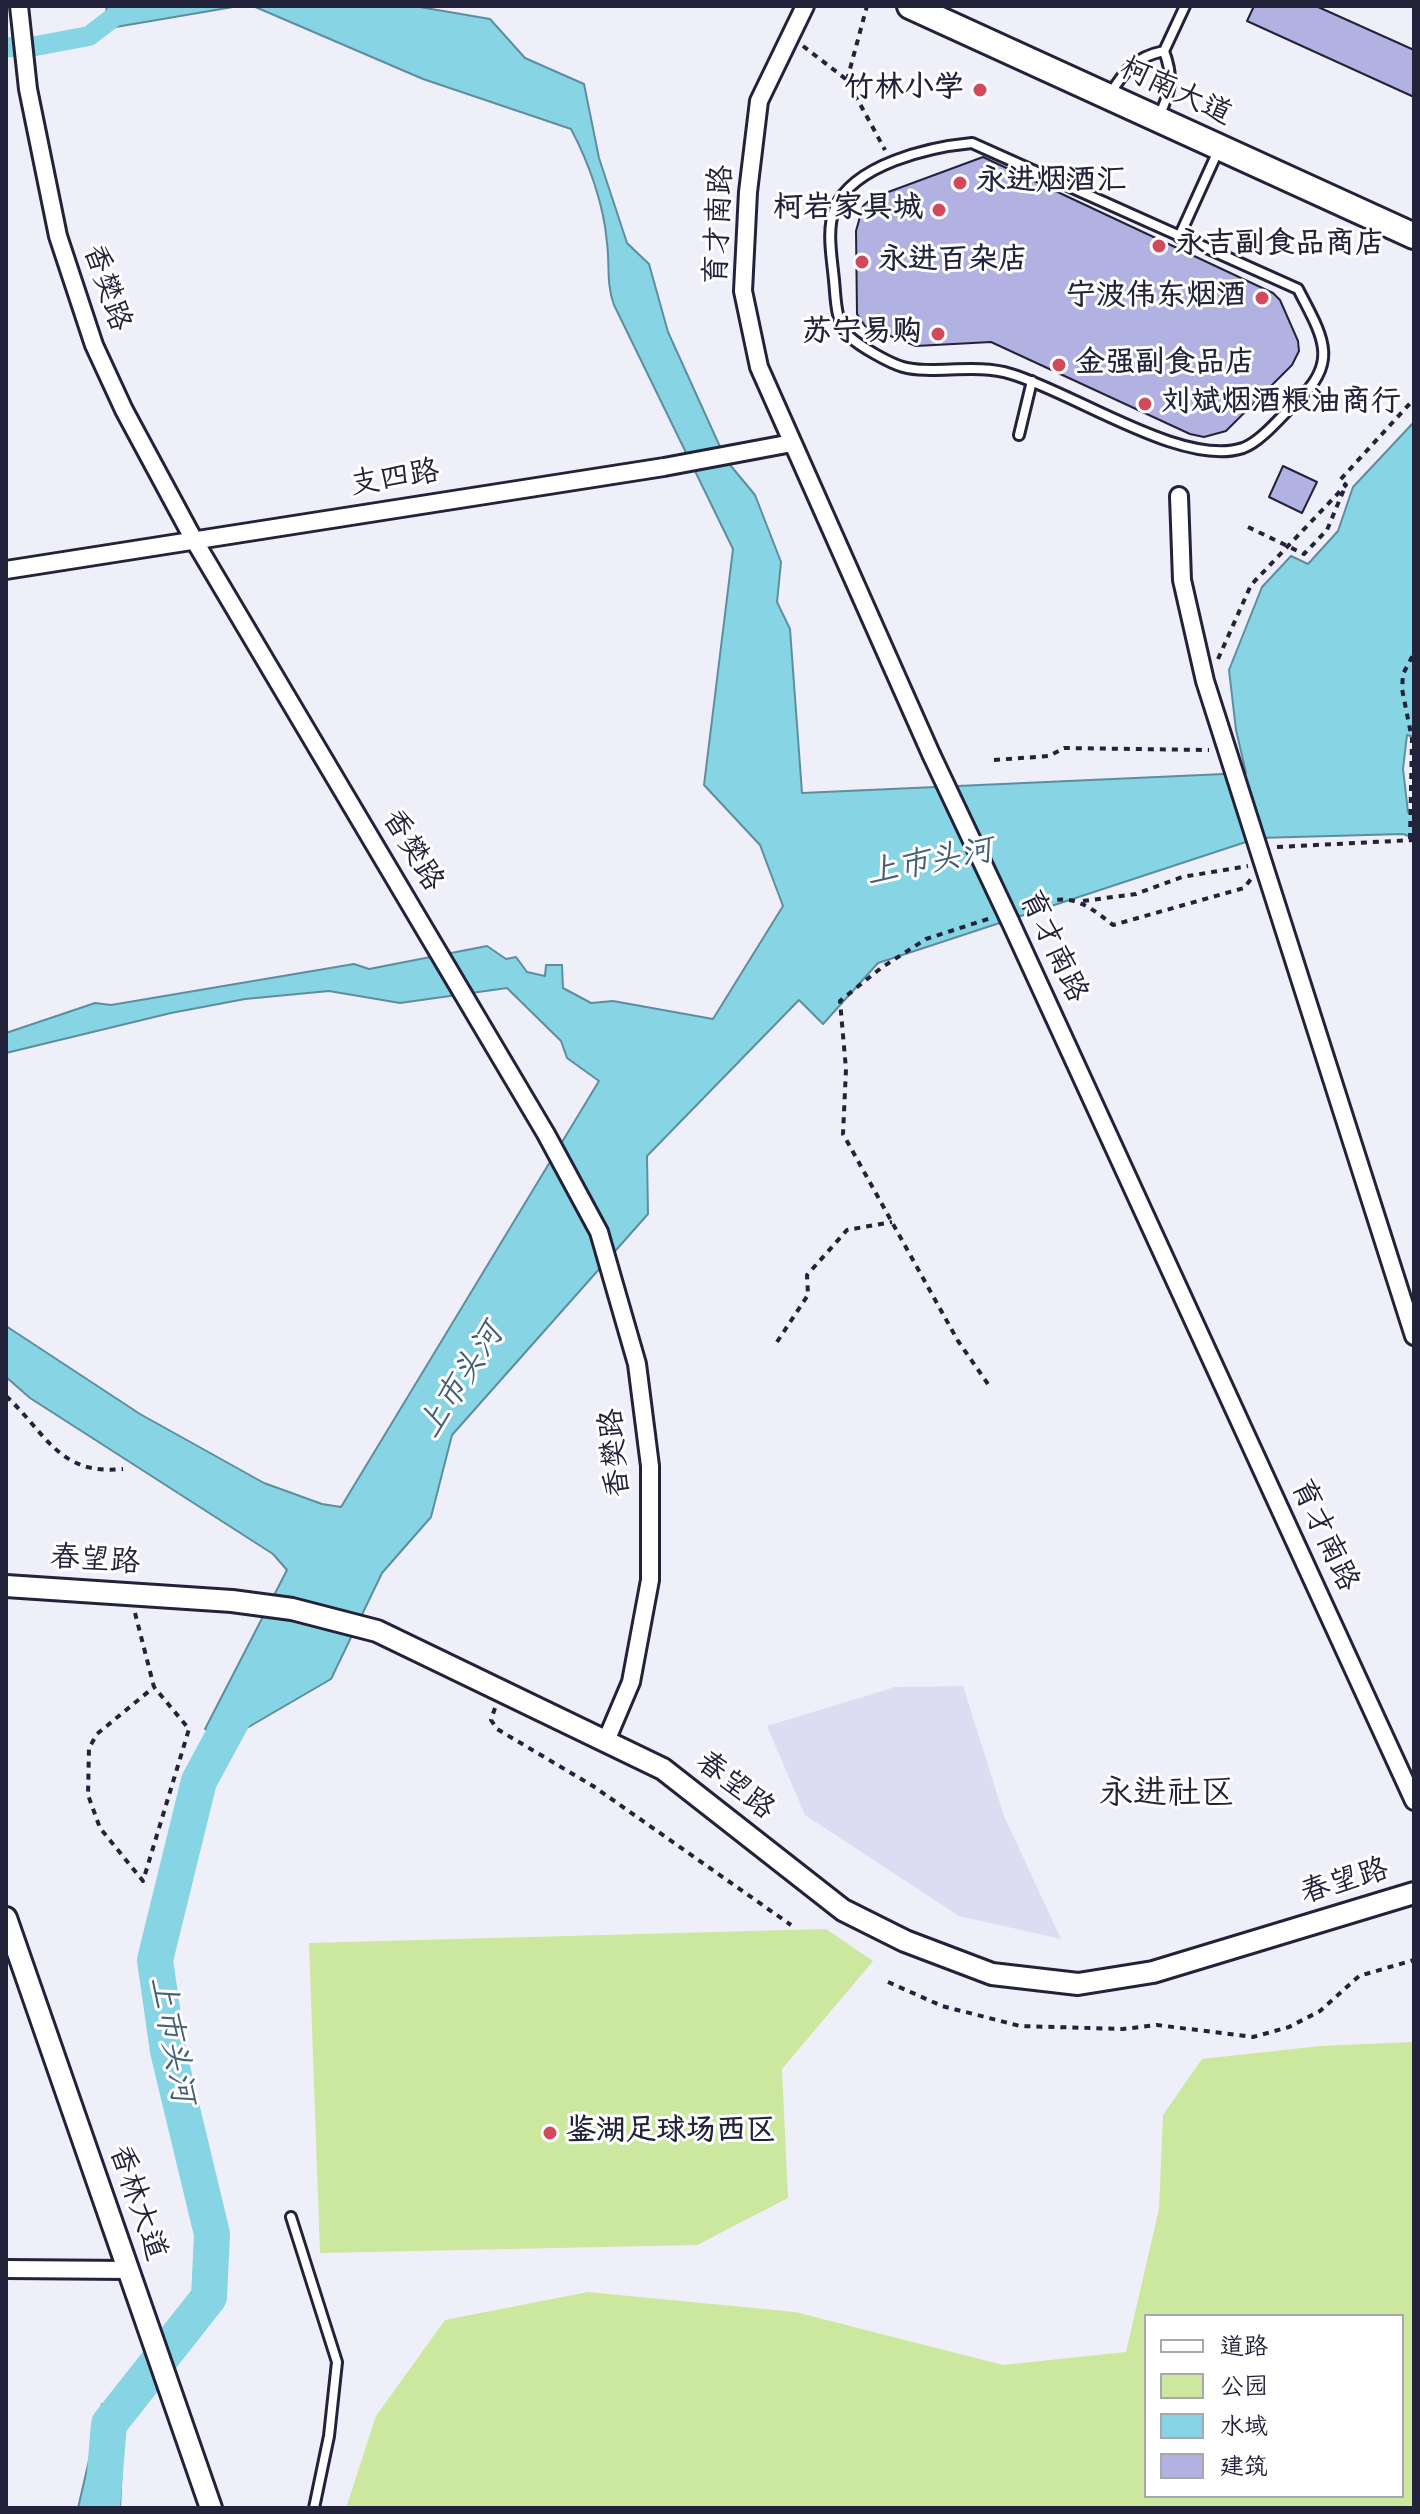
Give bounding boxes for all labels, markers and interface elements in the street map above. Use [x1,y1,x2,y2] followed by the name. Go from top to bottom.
[1113,51,1237,135] street label: 柯南大道
[844,72,964,108] place label: 竹林小学
[971,81,989,99] marker: 竹林小学
[700,164,742,286] street label: 育才南路
[976,165,1126,201] place label: 永进烟酒汇
[951,174,969,192] marker: 永进烟酒汇
[773,192,923,228] place label: 柯岩家具城
[930,201,948,219] marker: 柯岩家具城
[1175,228,1385,264] place label: 永吉副食品商店
[1150,237,1168,255] marker: 永吉副食品商店
[73,240,137,336] street label: 香樊路
[878,244,1028,280] place label: 永进百杂店
[853,253,871,271] marker: 永进百杂店
[1066,280,1246,316] place label: 宁波伟东烟酒
[1253,289,1271,307] marker: 宁波伟东烟酒
[802,316,922,352] place label: 苏宁易购
[929,325,947,343] marker: 苏宁易购
[1075,347,1255,383] place label: 金强副食品店
[1050,356,1068,374] marker: 金强副食品店
[1161,386,1401,422] place label: 刘斌烟酒粮油商行
[1136,395,1154,413] marker: 刘斌烟酒粮油商行
[348,455,442,505] street label: 支四路
[372,803,450,899] street label: 香樊路
[864,833,996,895] water label: 上市头河
[1010,885,1094,1009] street label: 育才南路
[412,1318,514,1446] water label: 上市头河
[595,1407,639,1499] street label: 香樊路
[1281,1474,1365,1598] street label: 育才南路
[49,1541,141,1583] street label: 春望路
[687,1745,781,1829] street label: 春望路
[1099,1776,1235,1816] district label: 永进社区
[1297,1853,1393,1913] street label: 春望路
[140,1974,200,2106] water label: 上市头河
[566,2115,776,2151] place label: 鉴湖足球场西区
[541,2124,559,2142] marker: 鉴湖足球场西区
[99,2140,173,2266] street label: 香林大道
[1144,2314,1404,2498] legend
[1220,2332,1268,2363] text: 道路
[1220,2372,1268,2403] text: 公园
[1220,2412,1268,2443] text: 水域
[1220,2452,1268,2483] text: 建筑

